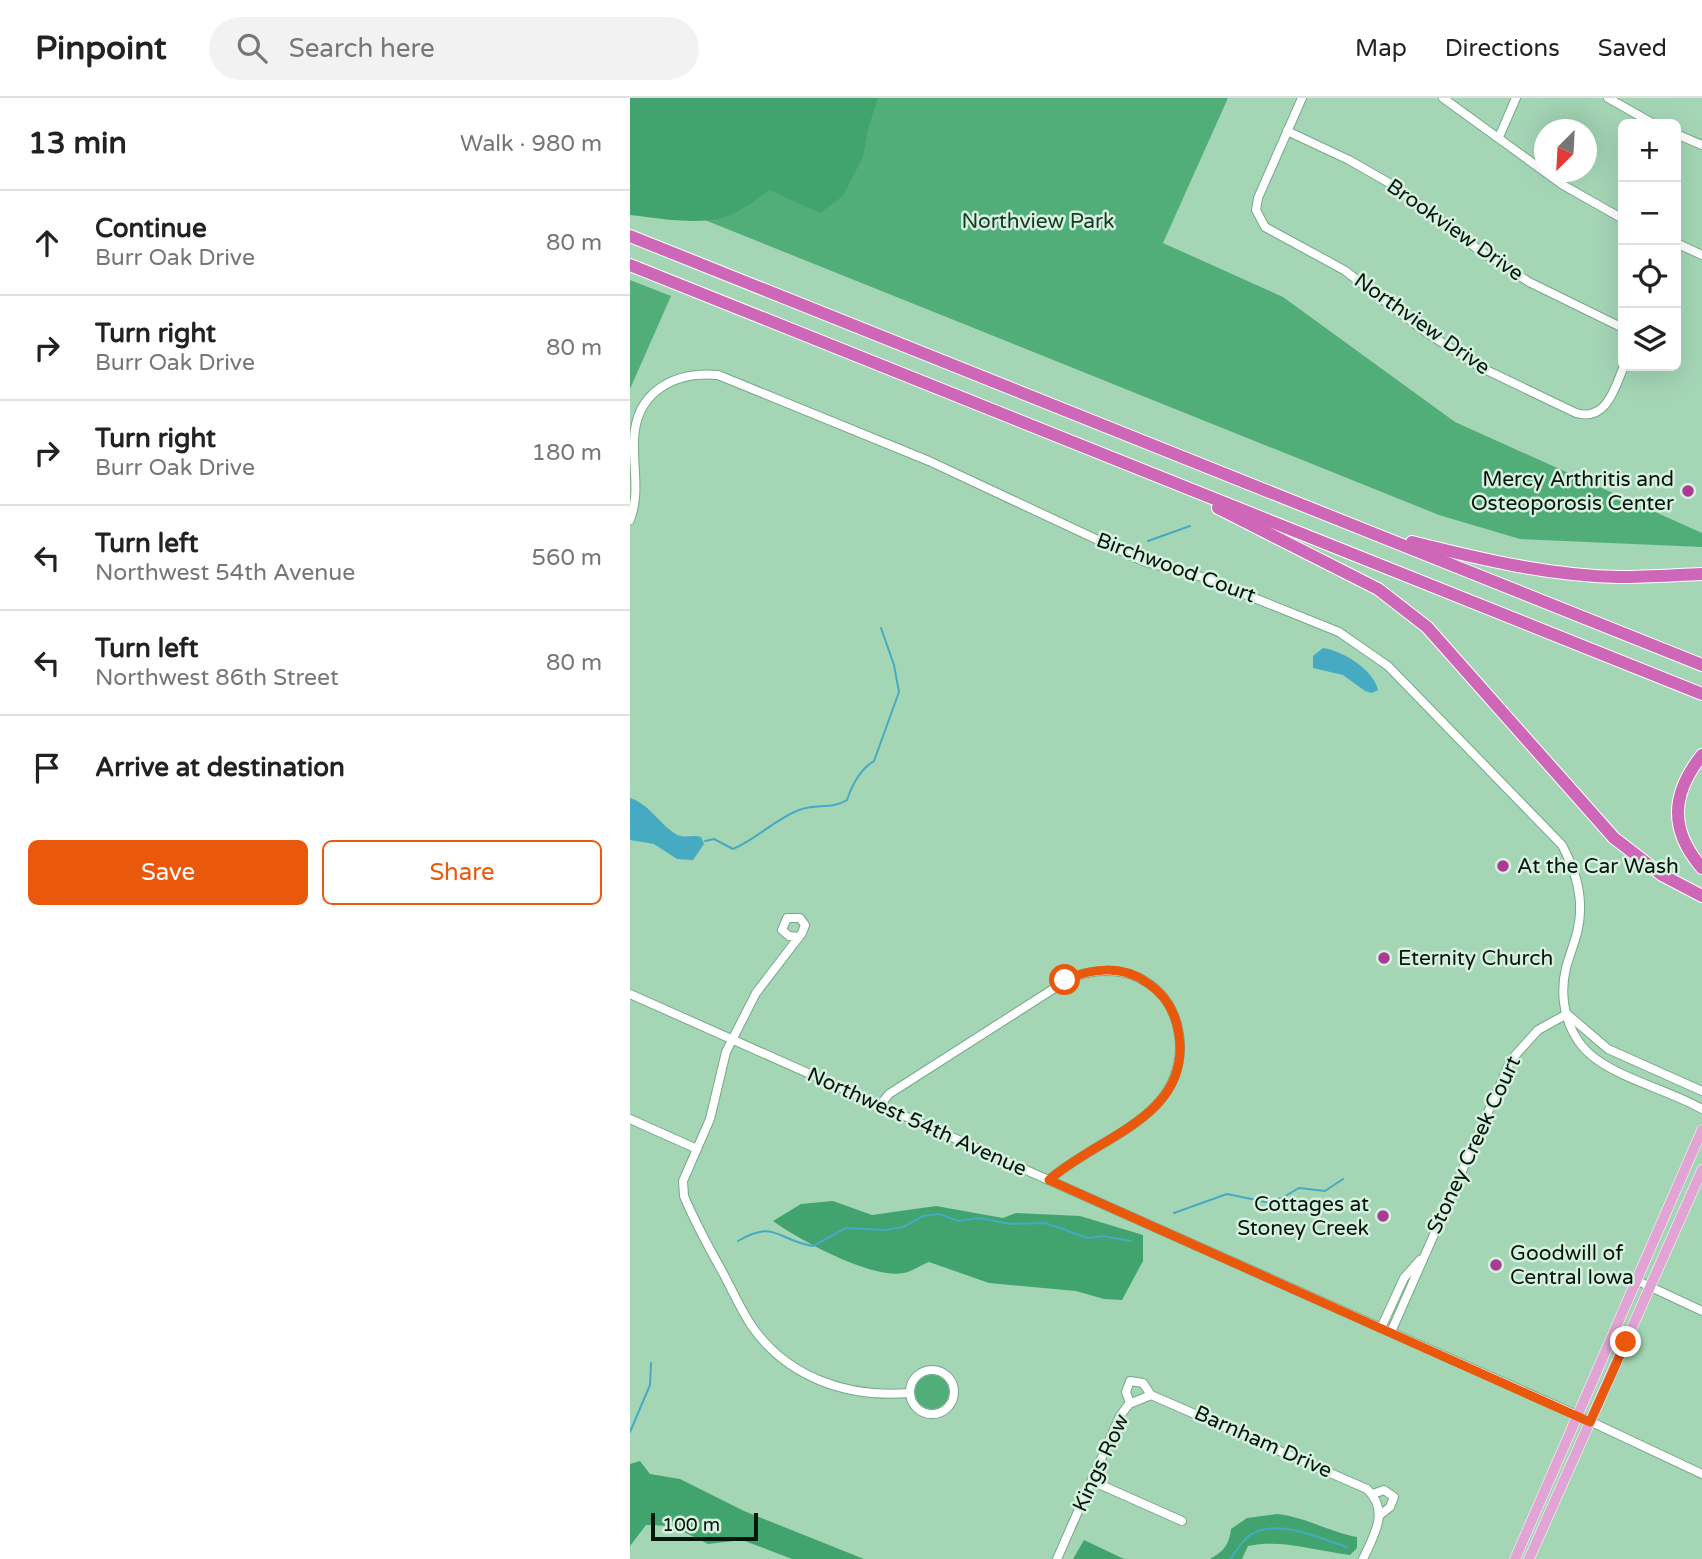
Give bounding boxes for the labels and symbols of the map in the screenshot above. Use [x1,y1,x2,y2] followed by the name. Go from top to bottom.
[1534,119,1597,182] north arrow
[1382,174,1528,286] street label: Brookview Drive
[961,209,1115,234] park label: Northview Park
[1349,268,1495,380] street label: Northview Drive
[1471,467,1674,516] place label: Mercy Arthritis and Osteoporosis Center
[1680,483,1696,499] marker: Mercy Arthritis and Osteoporosis Center
[1093,528,1259,608] street label: Birchwood Court
[1517,854,1679,879] place label: At the Car Wash
[1495,858,1511,874] marker: At the Car Wash
[1398,946,1553,971] place label: Eternity Church
[1376,950,1392,966] marker: Eternity Church
[1049,964,1080,995] route start
[1422,1052,1526,1238] street label: Stoney Creek Court
[803,1062,1031,1182] street label: Northwest 54th Avenue
[1237,1192,1369,1241] place label: Cottages at Stoney Creek
[1375,1208,1391,1224] marker: Cottages at Stoney Creek
[1510,1241,1634,1290] place label: Goodwill of Central Iowa
[1488,1257,1504,1273] marker: Goodwill of Central Iowa
[1610,1326,1641,1357] route end
[1190,1400,1336,1484] street label: Barnham Drive
[1067,1410,1135,1516] street label: Kings Row
[651,1510,758,1542] scale bar

